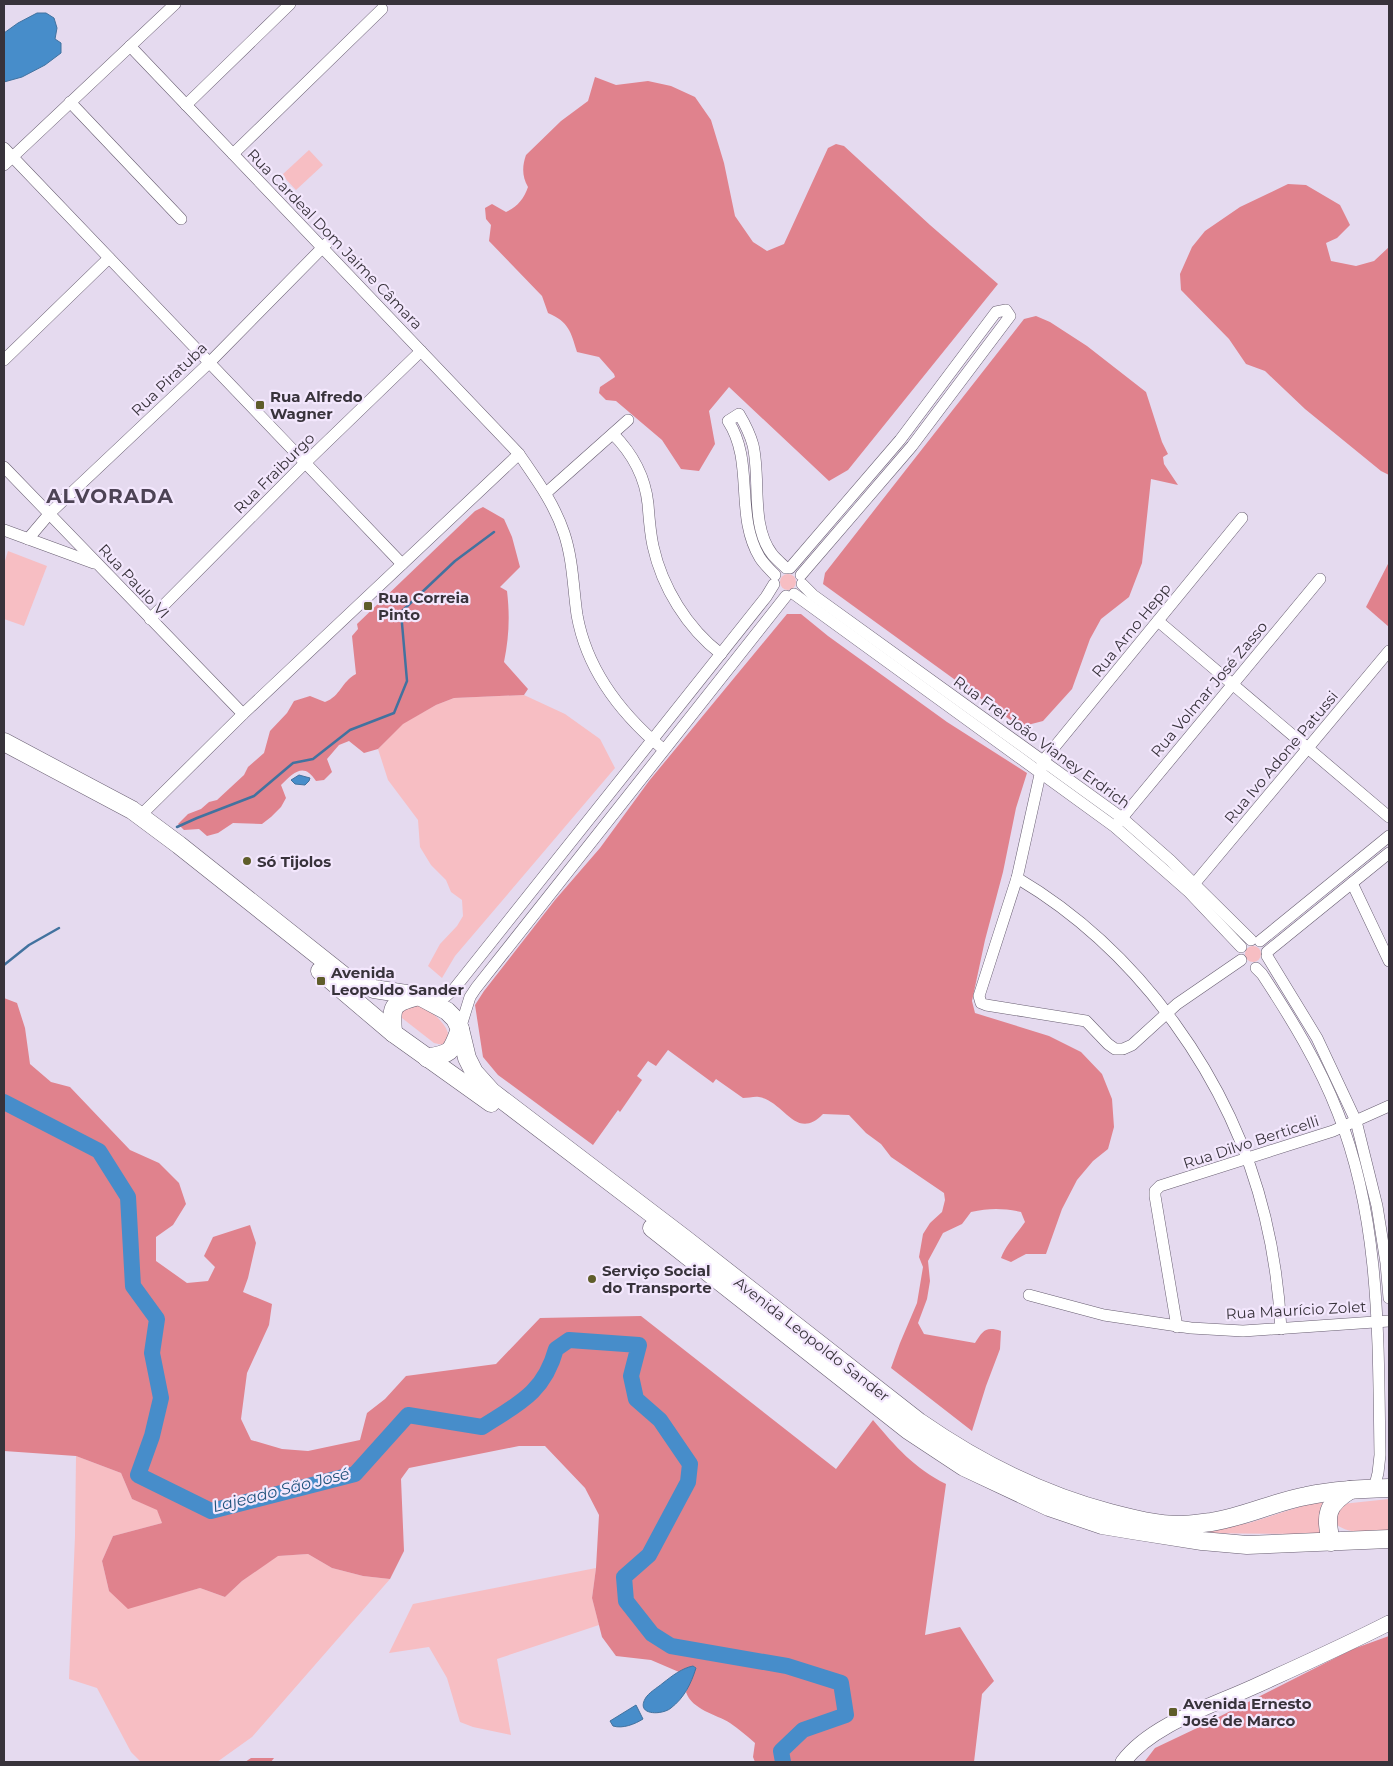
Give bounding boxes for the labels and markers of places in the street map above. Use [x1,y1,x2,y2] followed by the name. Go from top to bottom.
[270,387,363,423] place label: Rua Alfredo Wagner
[254,399,266,411] marker: Rua Alfredo Wagner
[378,588,469,624] place label: Rua Correia Pinto
[362,600,374,612] marker: Rua Correia Pinto
[257,852,331,871] place label: Só Tijolos
[241,855,253,867] marker: Só Tijolos
[330,963,465,999] place label: Avenida Leopoldo Sander
[315,975,327,987] marker: Avenida Leopoldo Sander
[602,1261,712,1297] place label: Serviço Social do Transporte
[586,1273,598,1285] marker: Serviço Social do Transporte
[1182,1694,1312,1730] place label: Avenida Ernesto José de Marco
[1167,1706,1179,1718] marker: Avenida Ernesto José de Marco

